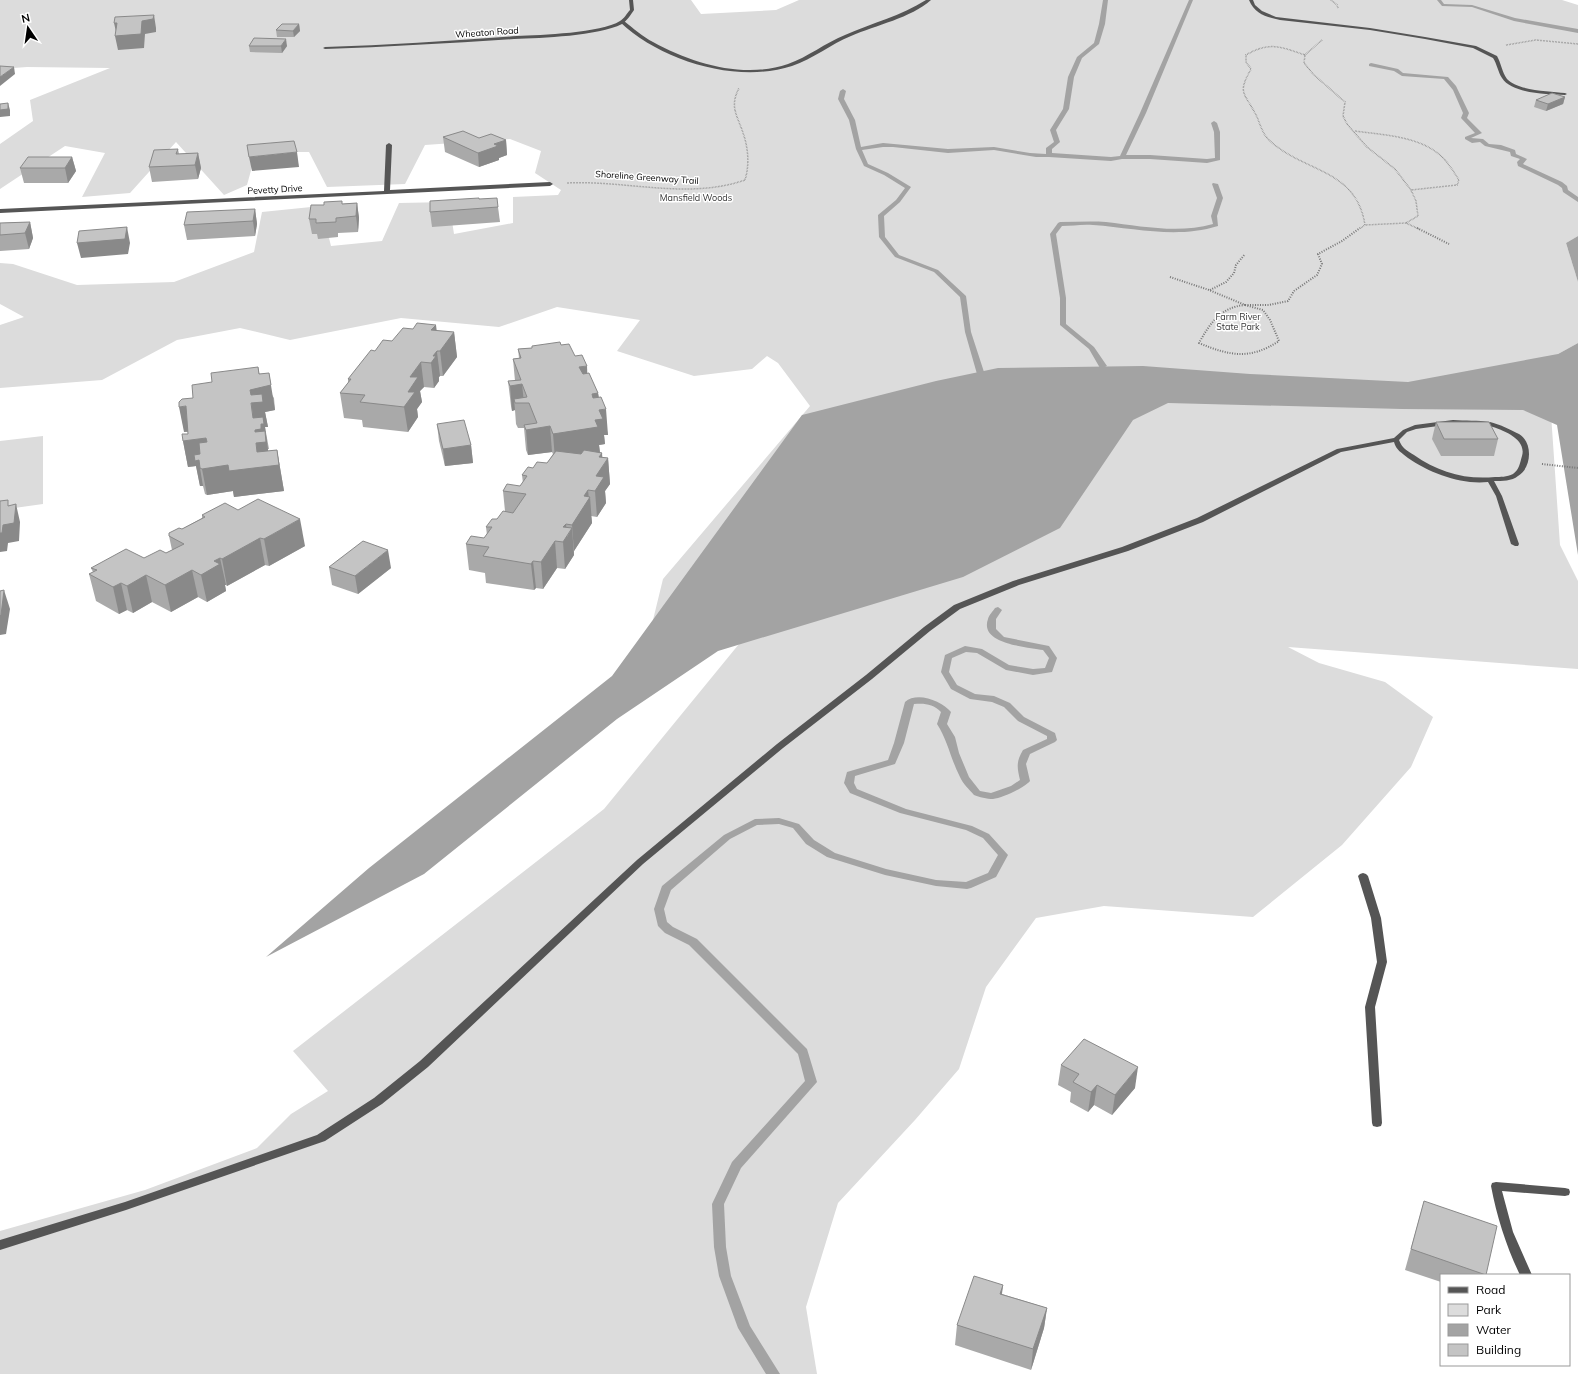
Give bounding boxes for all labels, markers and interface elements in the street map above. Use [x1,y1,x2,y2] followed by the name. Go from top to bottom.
[8,8,48,48] north arrow
[20,11,31,26] text: N
[455,24,519,40] street label: Wheaton Road
[595,168,699,187] street label: Shoreline Greenway Trail
[247,182,303,197] street label: Pevetty Drive
[660,192,732,203] park label: Mansfield Woods
[1215,311,1261,332] park label: Farm River State Park
[1440,1274,1570,1366] legend
[1476,1282,1505,1297] text: Road
[1476,1302,1502,1317] text: Park
[1476,1322,1512,1337] text: Water
[1476,1342,1521,1357] text: Building

